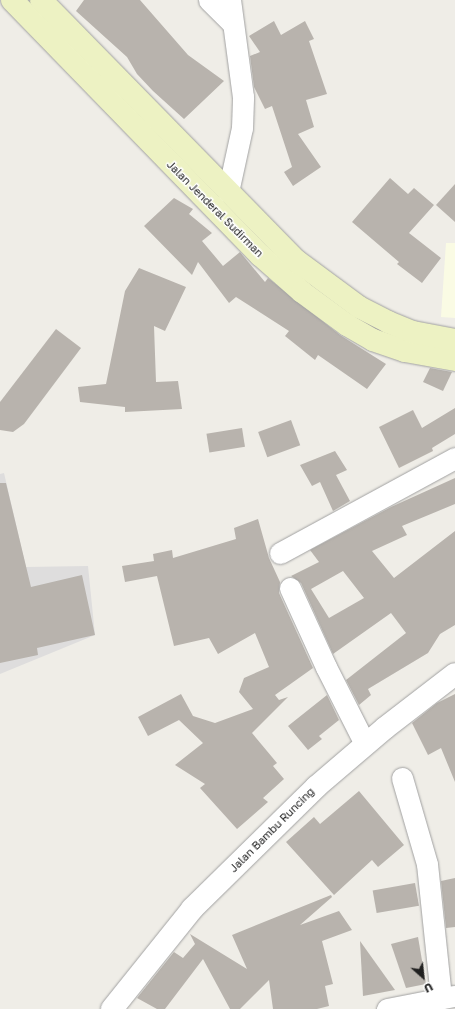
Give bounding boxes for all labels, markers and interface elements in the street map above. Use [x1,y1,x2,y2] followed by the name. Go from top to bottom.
[164,158,266,260] street label: Jalan Jenderal Sudirman
[227,785,317,875] street label: Jalan Bambu Runcing
[403,957,443,997] north arrow
[422,981,435,996] text: U

